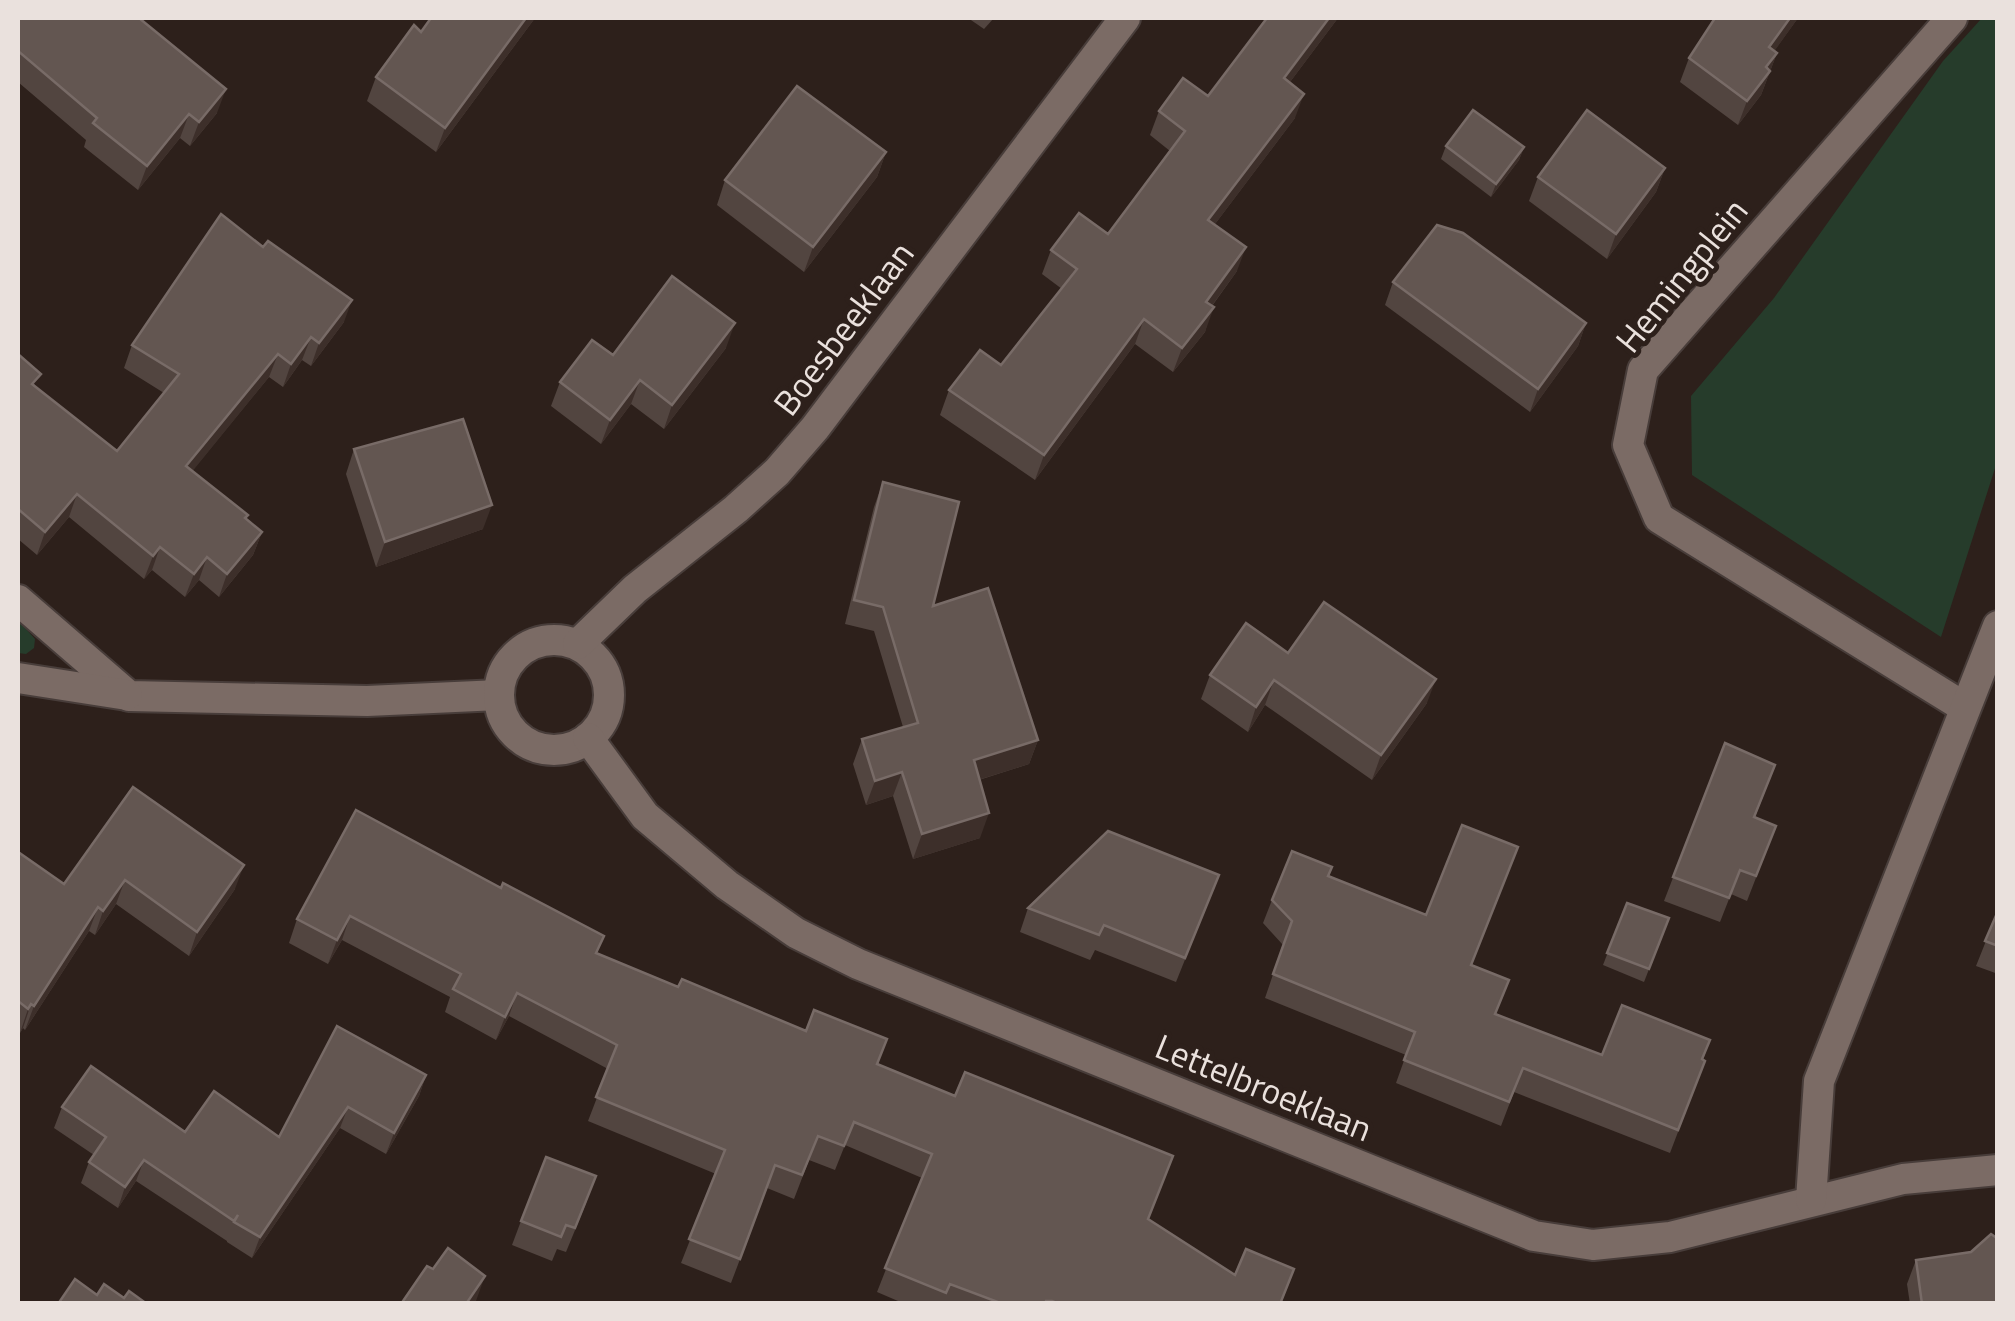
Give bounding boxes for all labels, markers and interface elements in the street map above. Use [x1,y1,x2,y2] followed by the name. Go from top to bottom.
[1602,186,1760,364] street label: Hemingplein
[759,229,927,427] street label: Boesbeeklaan
[1147,1019,1381,1155] street label: Lettelbroeklaan

